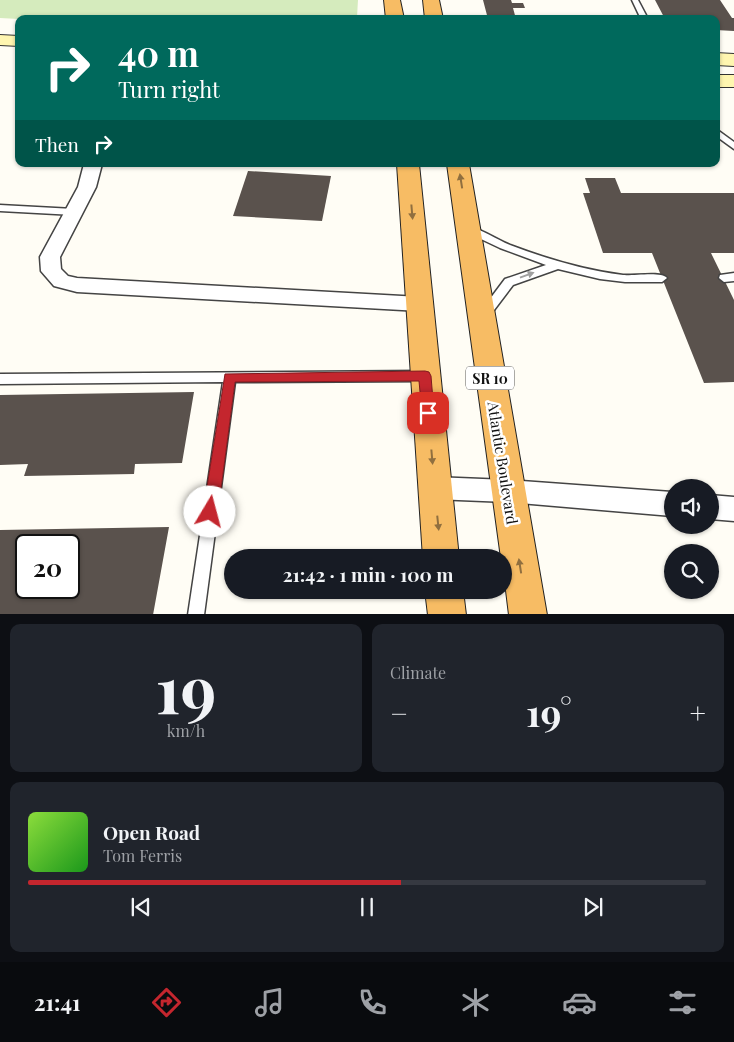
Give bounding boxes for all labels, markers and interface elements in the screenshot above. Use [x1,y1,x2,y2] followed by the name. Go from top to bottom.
[118,29,199,76] text: 40 m
[35,35,100,100] icon: right
[118,74,220,104] text: Turn right
[89,130,117,158] icon: right
[35,131,79,157] text: Then
[457,173,465,189] one-way arrow
[409,205,417,221] one-way arrow
[520,271,535,279] one-way arrow
[466,366,514,389] road number: SR 10
[407,392,449,434] pin
[414,399,442,427] icon: arrive
[483,399,523,526] street label: Atlantic Boulevard
[428,449,436,465] one-way arrow
[664,479,719,599] map controls
[664,479,719,534] button: sound
[183,485,235,537] position arrow
[434,515,442,531] one-way arrow
[15,534,80,599] speed limit sign: 20
[664,544,719,599] button: search
[515,558,523,574] one-way arrow
[283,561,453,587] text: 21:42 · 1 min · 100 m
[156,644,216,730] text: 19
[390,662,446,683] text: Climate
[526,686,572,737] text: 19°
[390,694,408,731] text: −
[690,694,706,731] text: +
[167,720,205,741] text: km/h
[103,819,200,845] text: Open Road
[103,845,182,866] text: Tom Ferris
[127,893,155,921] icon: previous
[353,893,381,921] icon: pause
[579,893,607,921] icon: next
[149,985,184,1020] icon: directions
[252,985,287,1020] icon: music
[355,985,390,1020] icon: phone
[458,985,493,1020] icon: climate
[562,985,597,1020] icon: car
[665,985,700,1020] icon: filters
[34,987,80,1017] text: 21:41

